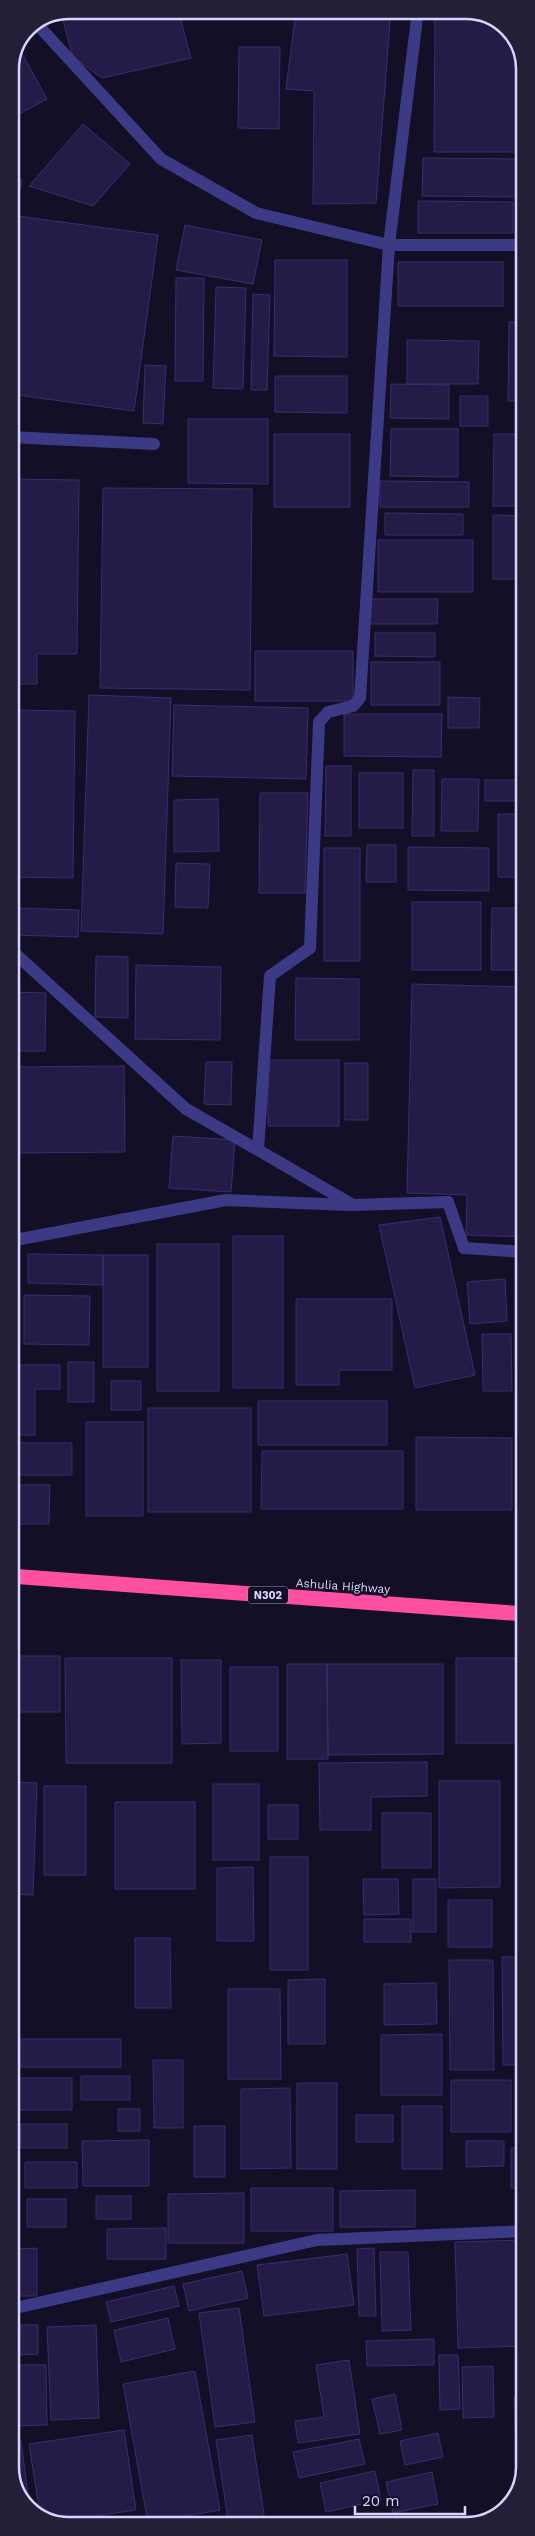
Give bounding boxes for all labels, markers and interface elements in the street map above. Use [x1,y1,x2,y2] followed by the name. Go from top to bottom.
[295,1576,392,1596] street label: Ashulia Highway
[248,1586,288,1604] road number: N302
[355,2484,465,2516] scale bar
[362,2492,400,2510] text: 20 m

